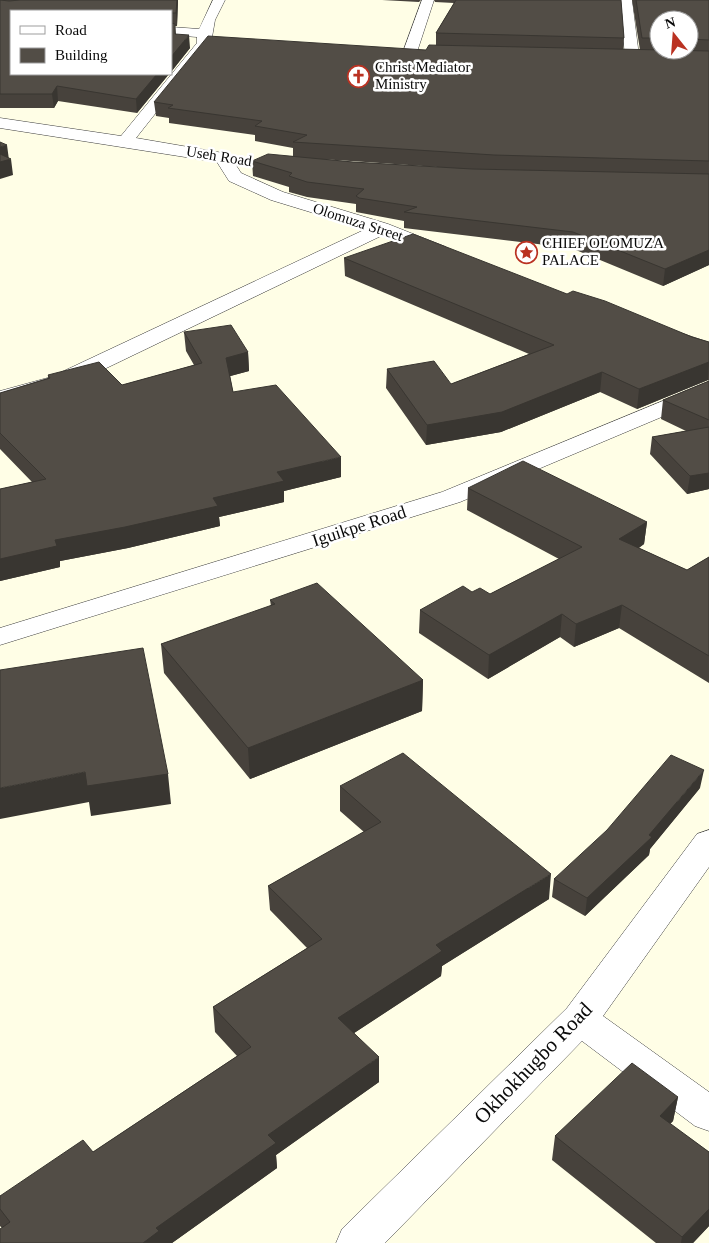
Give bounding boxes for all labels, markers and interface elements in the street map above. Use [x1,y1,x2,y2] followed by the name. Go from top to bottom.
[10,10,172,75] legend
[649,10,699,60] north arrow
[663,14,677,32] text: N
[55,22,87,38] text: Road
[55,47,108,63] text: Building
[375,59,470,92] place label: Christ Mediator Ministry
[347,64,371,88] church icon: Christ Mediator Ministry
[185,143,253,169] street label: Useh Road
[311,200,406,244] street label: Olomuza Street
[542,235,664,268] place label: CHIEF OLOMUZA PALACE
[514,240,538,264] place icon: CHIEF OLOMUZA PALACE
[310,501,408,551] street label: Iguikpe Road
[469,997,597,1129] street label: Okhokhugbo Road

